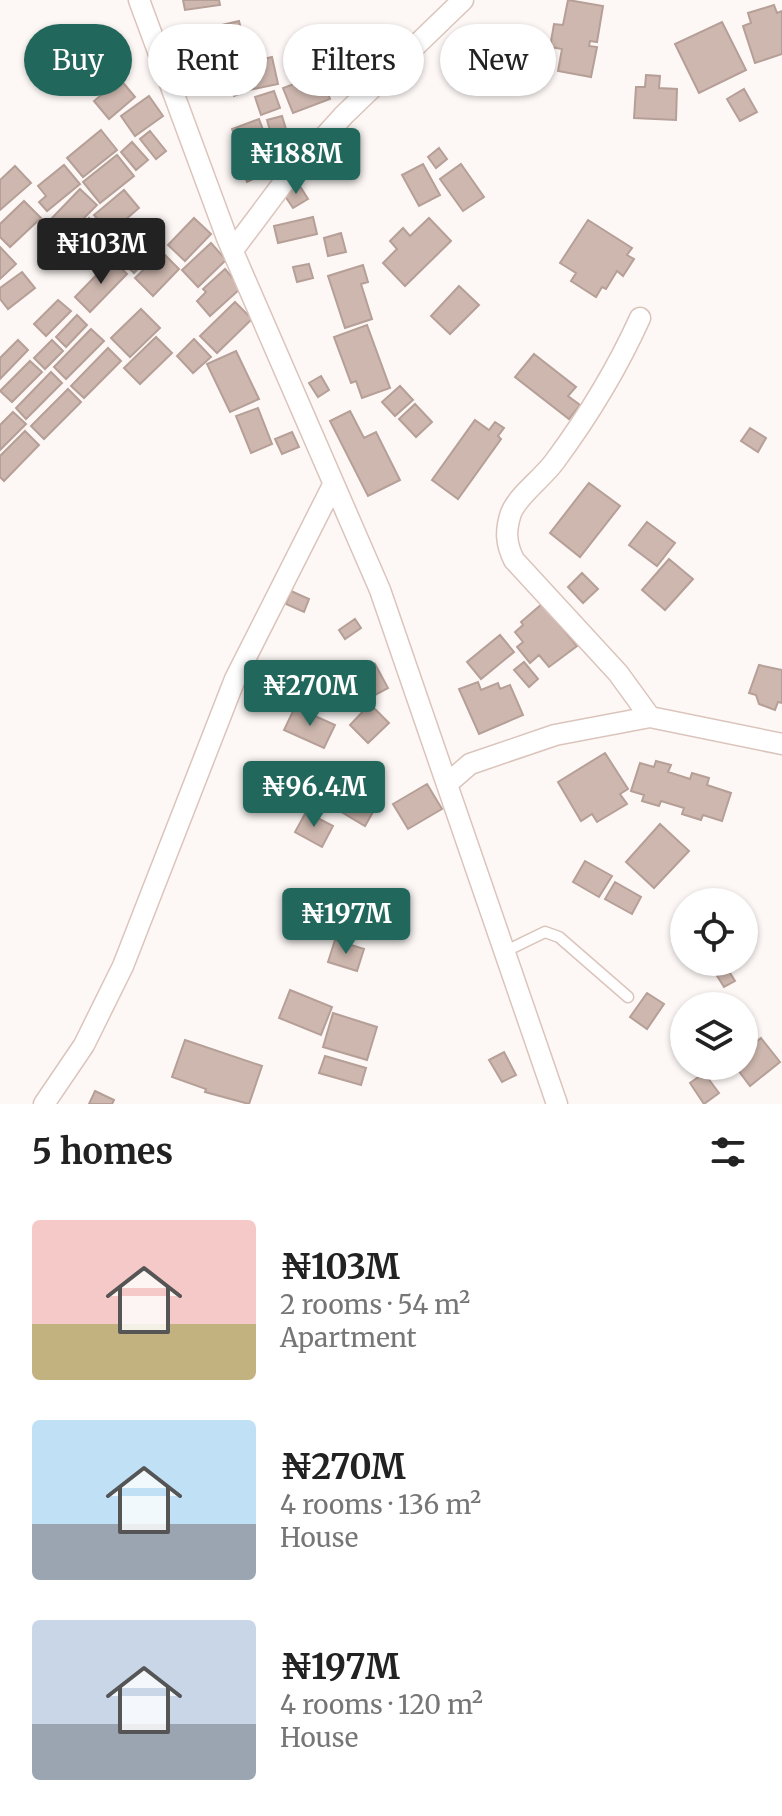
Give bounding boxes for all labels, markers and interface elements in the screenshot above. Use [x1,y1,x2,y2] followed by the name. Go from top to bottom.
[24,24,132,96] chip: Buy
[148,24,267,96] chip: Rent
[283,24,424,96] chip: Filters
[440,24,556,96] chip: New
[240,128,352,196] pin: ₦188M
[249,137,343,170] text: ₦188M
[45,218,157,286] pin: ₦103M
[55,227,147,260] text: ₦103M
[254,660,366,728] pin: ₦270M
[262,669,358,702] text: ₦270M
[249,761,379,829] pin: ₦96.4M
[261,770,367,803] text: ₦96.4M
[290,888,402,956] pin: ₦197M
[670,888,758,1080] map controls
[670,888,758,976] button: locate
[300,897,392,930] text: ₦197M
[670,992,758,1080] button: layers
[706,1130,750,1174] icon: filters
[32,1131,173,1173] text: 5 homes
[280,1246,400,1288] text: ₦103M
[96,1252,192,1348] icon: home
[280,1288,470,1321] text: 2 rooms · 54 m²
[280,1321,417,1354] text: Apartment
[280,1446,406,1488] text: ₦270M
[96,1452,192,1548] icon: home
[280,1488,481,1521] text: 4 rooms · 136 m²
[280,1521,358,1554] text: House
[280,1646,400,1688] text: ₦197M
[96,1652,192,1748] icon: home
[280,1688,483,1721] text: 4 rooms · 120 m²
[280,1721,358,1754] text: House

